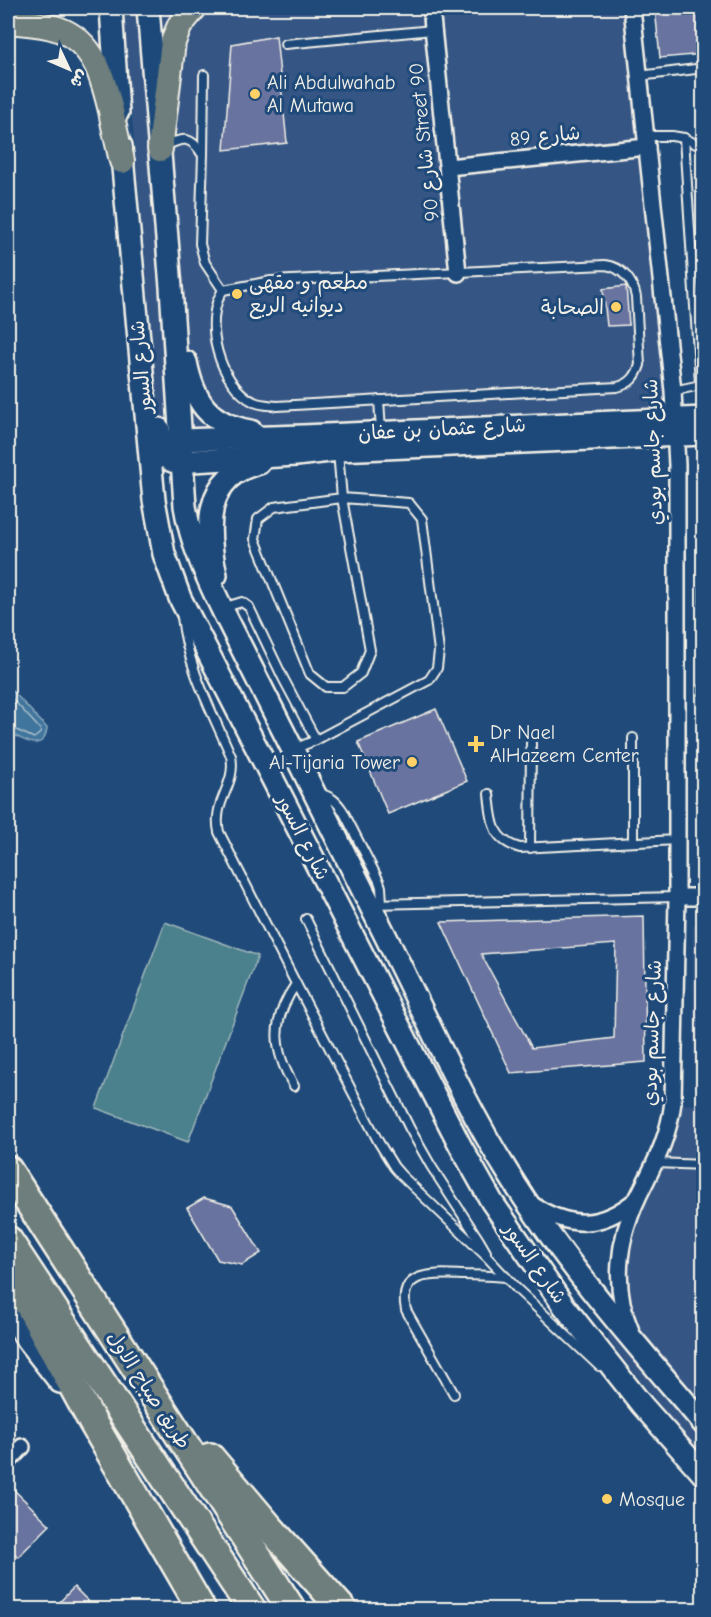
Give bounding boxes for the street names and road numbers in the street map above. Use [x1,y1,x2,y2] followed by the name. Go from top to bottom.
[404,62,446,222] street label: شارع 90 Street 90
[509,121,582,153] street label: شارع 89
[125,319,159,417] street label: شارع السور
[639,378,670,526] street label: شارع جاسم بودي
[357,413,527,447] street label: شارع عثمان بن عفان
[269,788,334,885] street label: شارع السور
[638,959,669,1107] street label: شارع جاسم بودي
[496,1216,571,1309] street label: شارع السور
[101,1327,196,1454] street label: طريق صباح الاول

